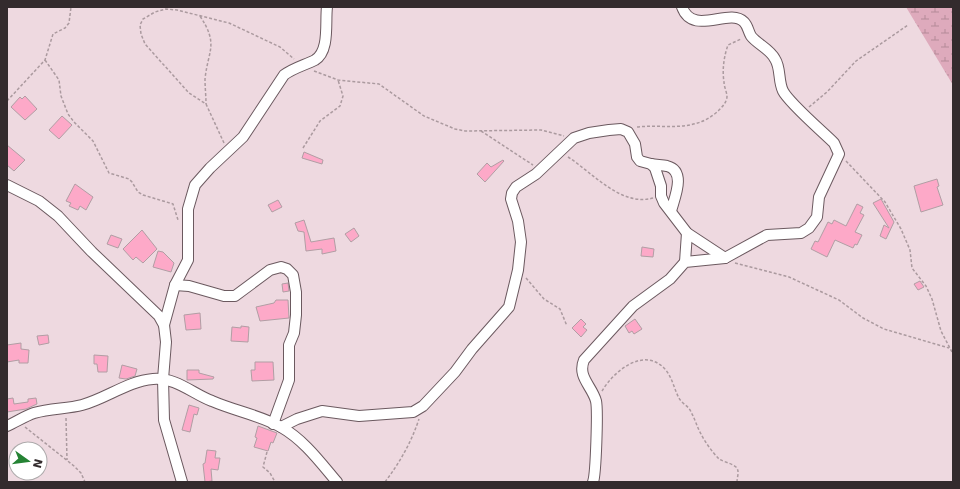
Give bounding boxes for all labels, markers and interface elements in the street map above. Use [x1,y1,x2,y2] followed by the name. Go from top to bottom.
[8,441,48,481] north arrow
[30,457,45,469] text: N

